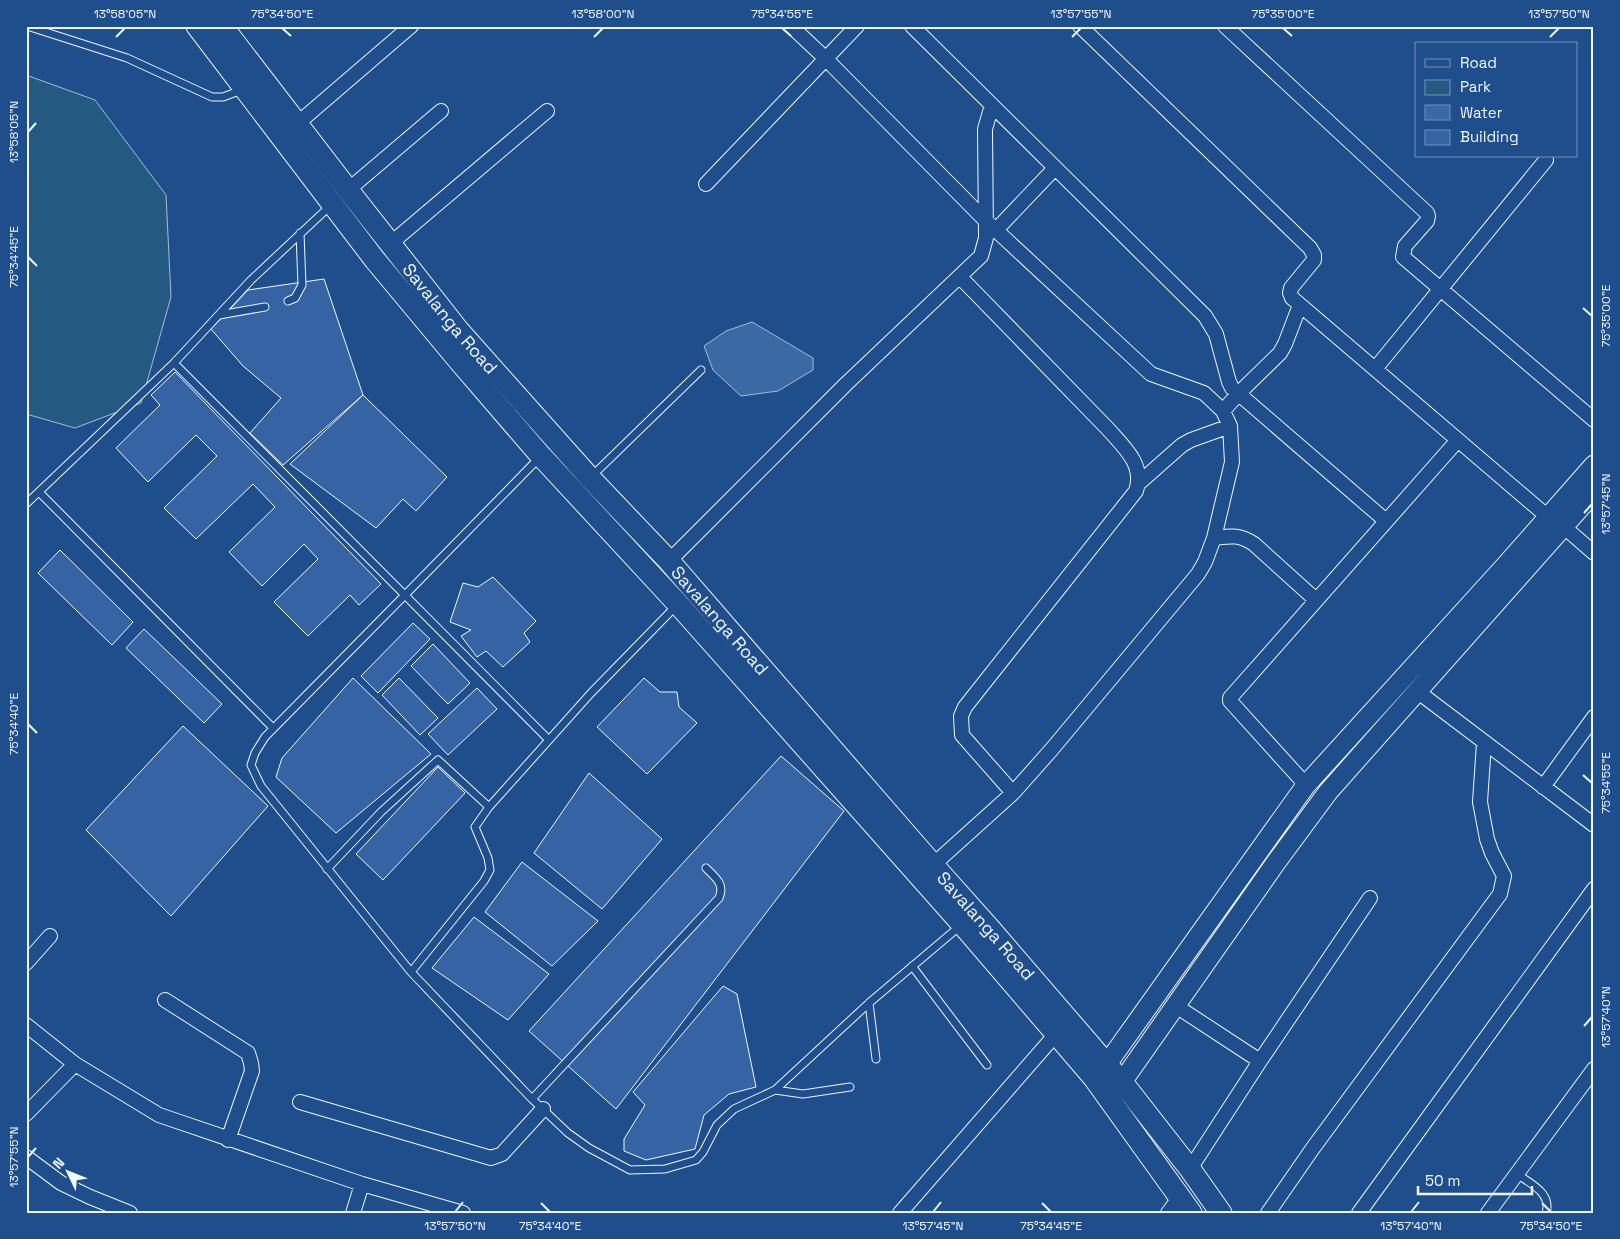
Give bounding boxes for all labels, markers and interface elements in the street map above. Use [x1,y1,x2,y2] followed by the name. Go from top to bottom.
[94,6,156,22] text: 13°58'05"N
[251,6,314,22] text: 75°34'50"E
[572,6,634,22] text: 13°58'00"N
[751,6,813,22] text: 75°34'55"E
[1050,6,1112,22] text: 13°57'55"N
[1251,6,1315,22] text: 75°35'00"E
[1528,6,1590,22] text: 13°57'50"N
[1415,42,1578,158] legend
[1460,53,1497,72] text: Road
[1460,77,1491,96] text: Park
[6,101,22,163] text: 13°58'05"N
[1460,103,1503,122] text: Water
[1460,127,1519,146] text: Building
[6,226,22,288] text: 75°34'45"E
[398,258,503,379] street label: Savalanga Road
[1598,284,1614,348] text: 75°35'00"E
[1598,474,1614,534] text: 13°57'45"N
[667,561,774,679] street label: Savalanga Road
[6,693,22,755] text: 75°34'40"E
[1598,752,1614,814] text: 75°34'55"E
[932,866,1040,985] street label: Savalanga Road
[1598,986,1614,1048] text: 13°57'40"N
[6,1126,22,1188] text: 13°57'55"N
[42,1146,92,1196] north arrow
[49,1154,68,1173] text: N
[1418,1164,1531,1196] scale bar
[1425,1171,1460,1190] text: 50 m
[424,1218,486,1234] text: 13°57'50"N
[519,1218,581,1234] text: 75°34'40"E
[903,1218,963,1234] text: 13°57'45"N
[1020,1218,1082,1234] text: 75°34'45"E
[1380,1218,1442,1234] text: 13°57'40"N
[1520,1218,1583,1234] text: 75°34'50"E

